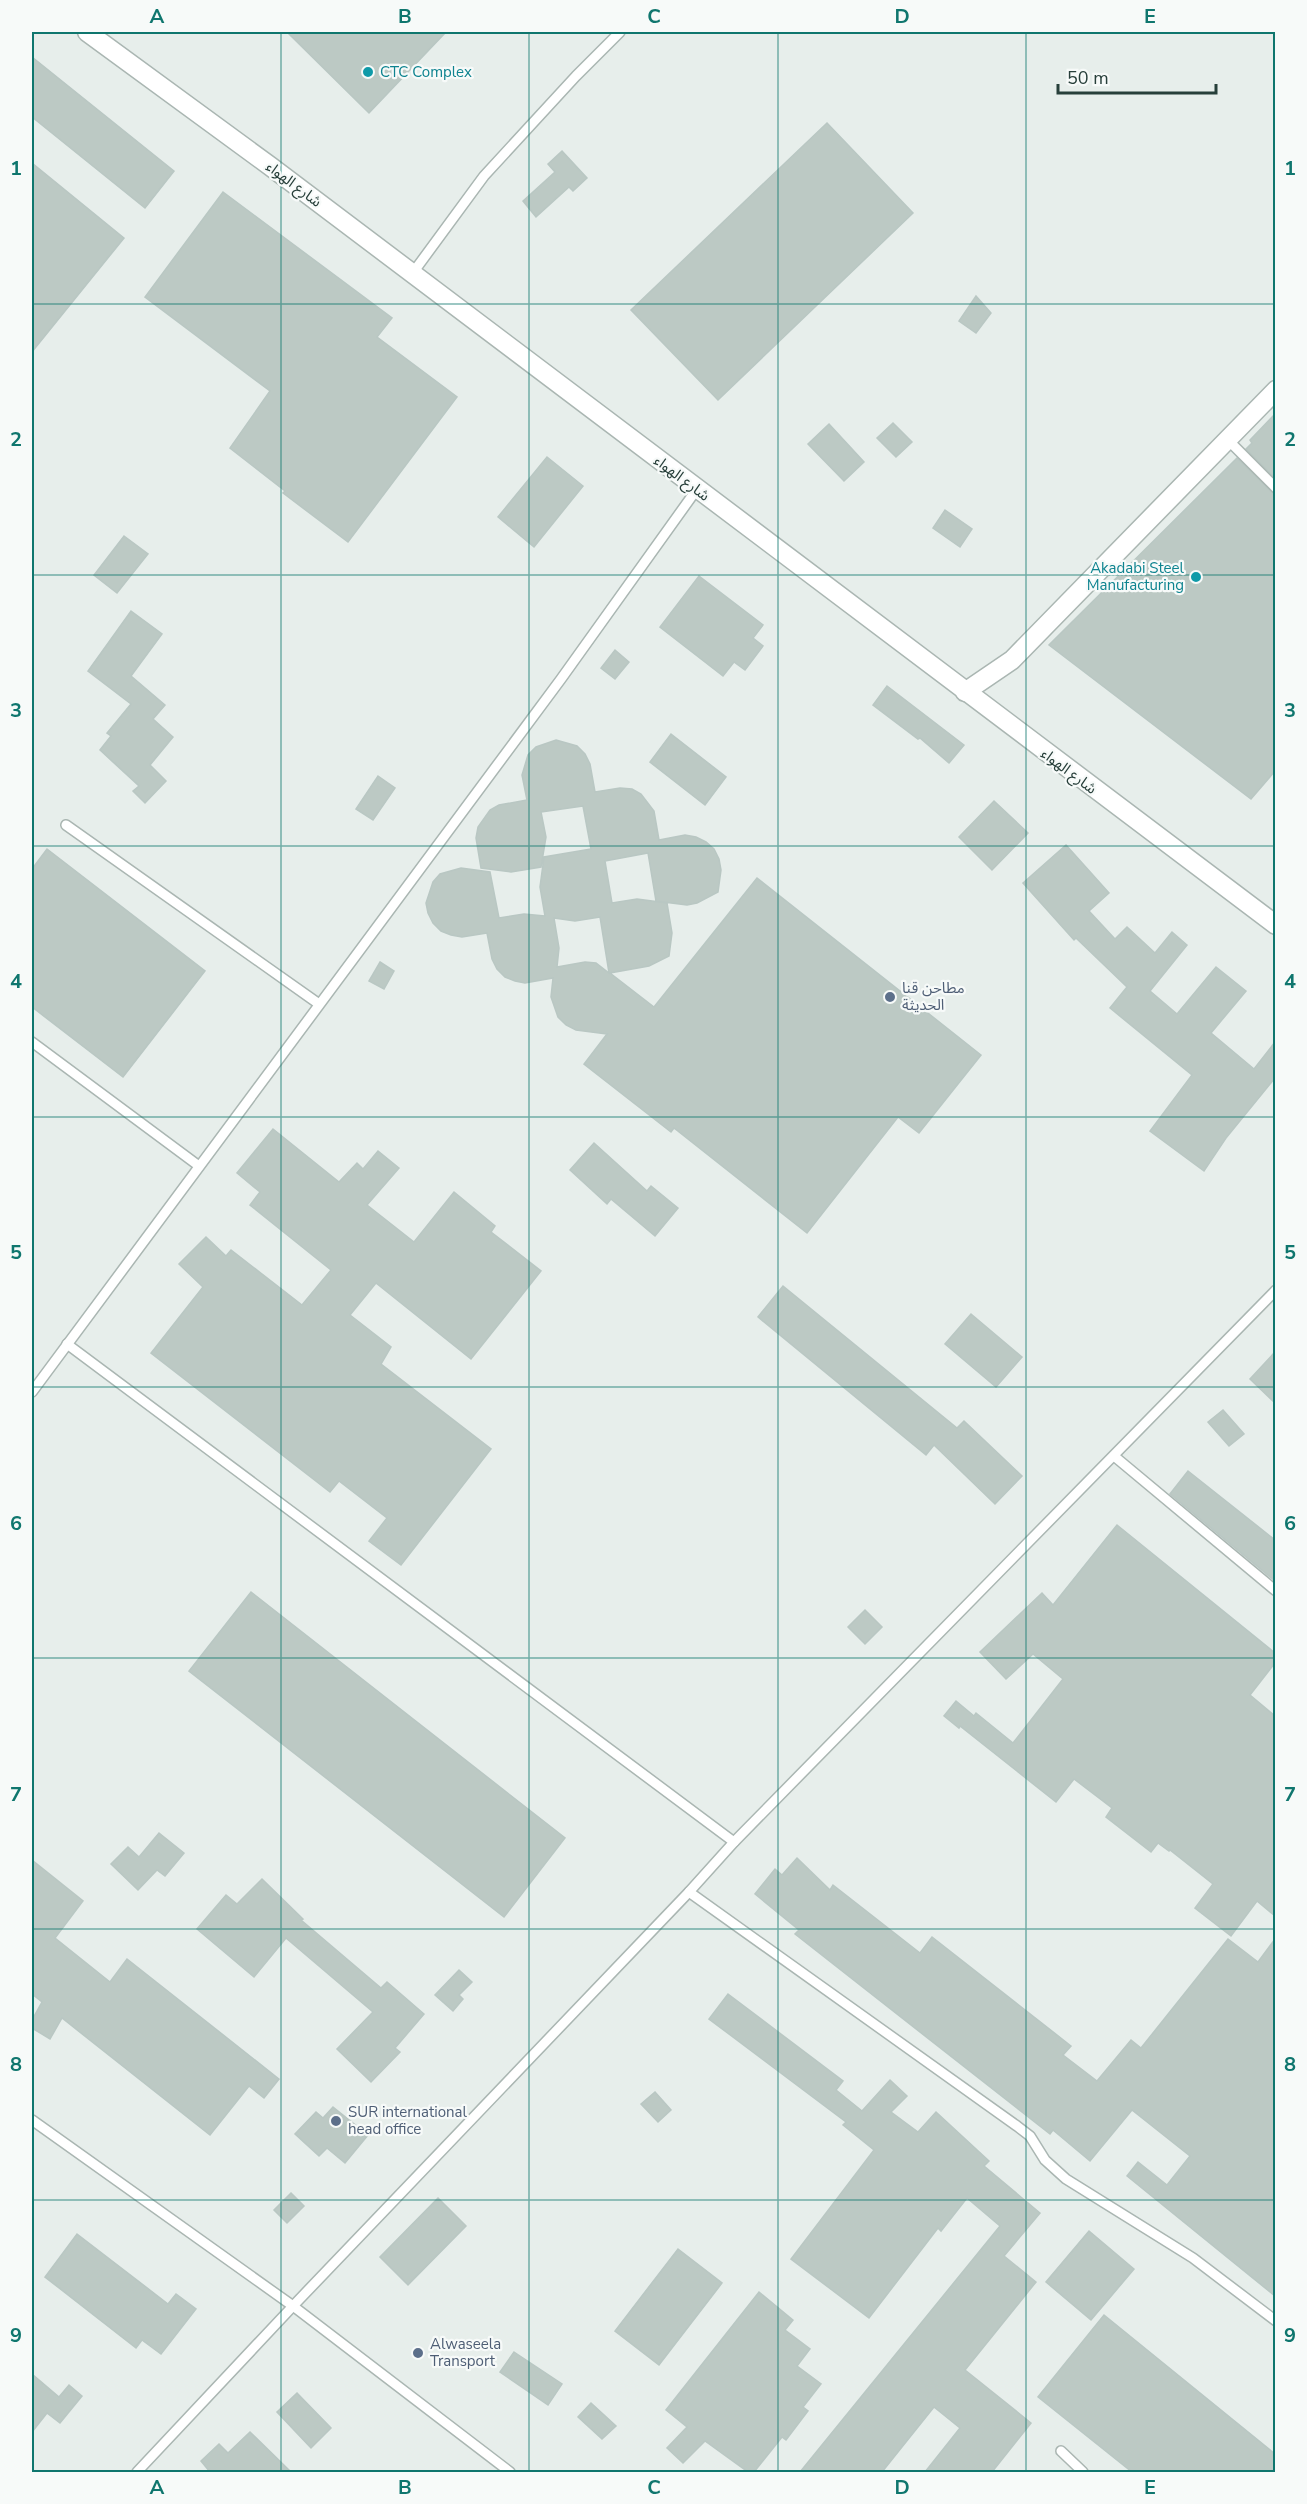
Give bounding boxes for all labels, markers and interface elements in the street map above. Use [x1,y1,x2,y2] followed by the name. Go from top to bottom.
[150,3,165,30] text: A
[398,3,412,30] text: B
[647,3,661,30] text: C
[894,3,910,30] text: D
[1144,3,1156,30] text: E
[1058,57,1216,95] scale bar
[380,62,472,82] place label: CTC Complex
[361,65,375,79] marker: CTC Complex
[1067,66,1109,90] text: 50 m
[10,155,22,182] text: 1
[1284,155,1296,182] text: 1
[261,156,326,213] street label: شارع الهواء
[10,426,22,453] text: 2
[1284,426,1296,453] text: 2
[649,450,714,507] street label: شارع الهواء
[1087,558,1185,595] place label: Akadabi Steel Manufacturing
[1189,570,1203,584] marker: Akadabi Steel Manufacturing
[10,697,22,724] text: 3
[1284,697,1296,724] text: 3
[1036,743,1101,800] street label: شارع الهواء
[10,968,22,995] text: 4
[1284,968,1296,995] text: 4
[902,978,965,1015] place label: مطاحن قنا الحديثة
[883,990,897,1004] marker: مطاحن قنا الحديثة
[10,1239,22,1266] text: 5
[1284,1239,1296,1266] text: 5
[10,1510,22,1537] text: 6
[1284,1510,1296,1537] text: 6
[10,1781,22,1808] text: 7
[1284,1781,1296,1808] text: 7
[10,2051,22,2078] text: 8
[1284,2051,1296,2078] text: 8
[348,2102,468,2139] place label: SUR international head office
[329,2114,343,2128] marker: SUR international head office
[10,2322,22,2349] text: 9
[1284,2322,1296,2349] text: 9
[430,2334,501,2371] place label: Alwaseela Transport
[411,2346,425,2360] marker: Alwaseela Transport
[150,2474,165,2501] text: A
[398,2474,412,2501] text: B
[647,2474,661,2501] text: C
[894,2474,910,2501] text: D
[1144,2474,1156,2501] text: E

